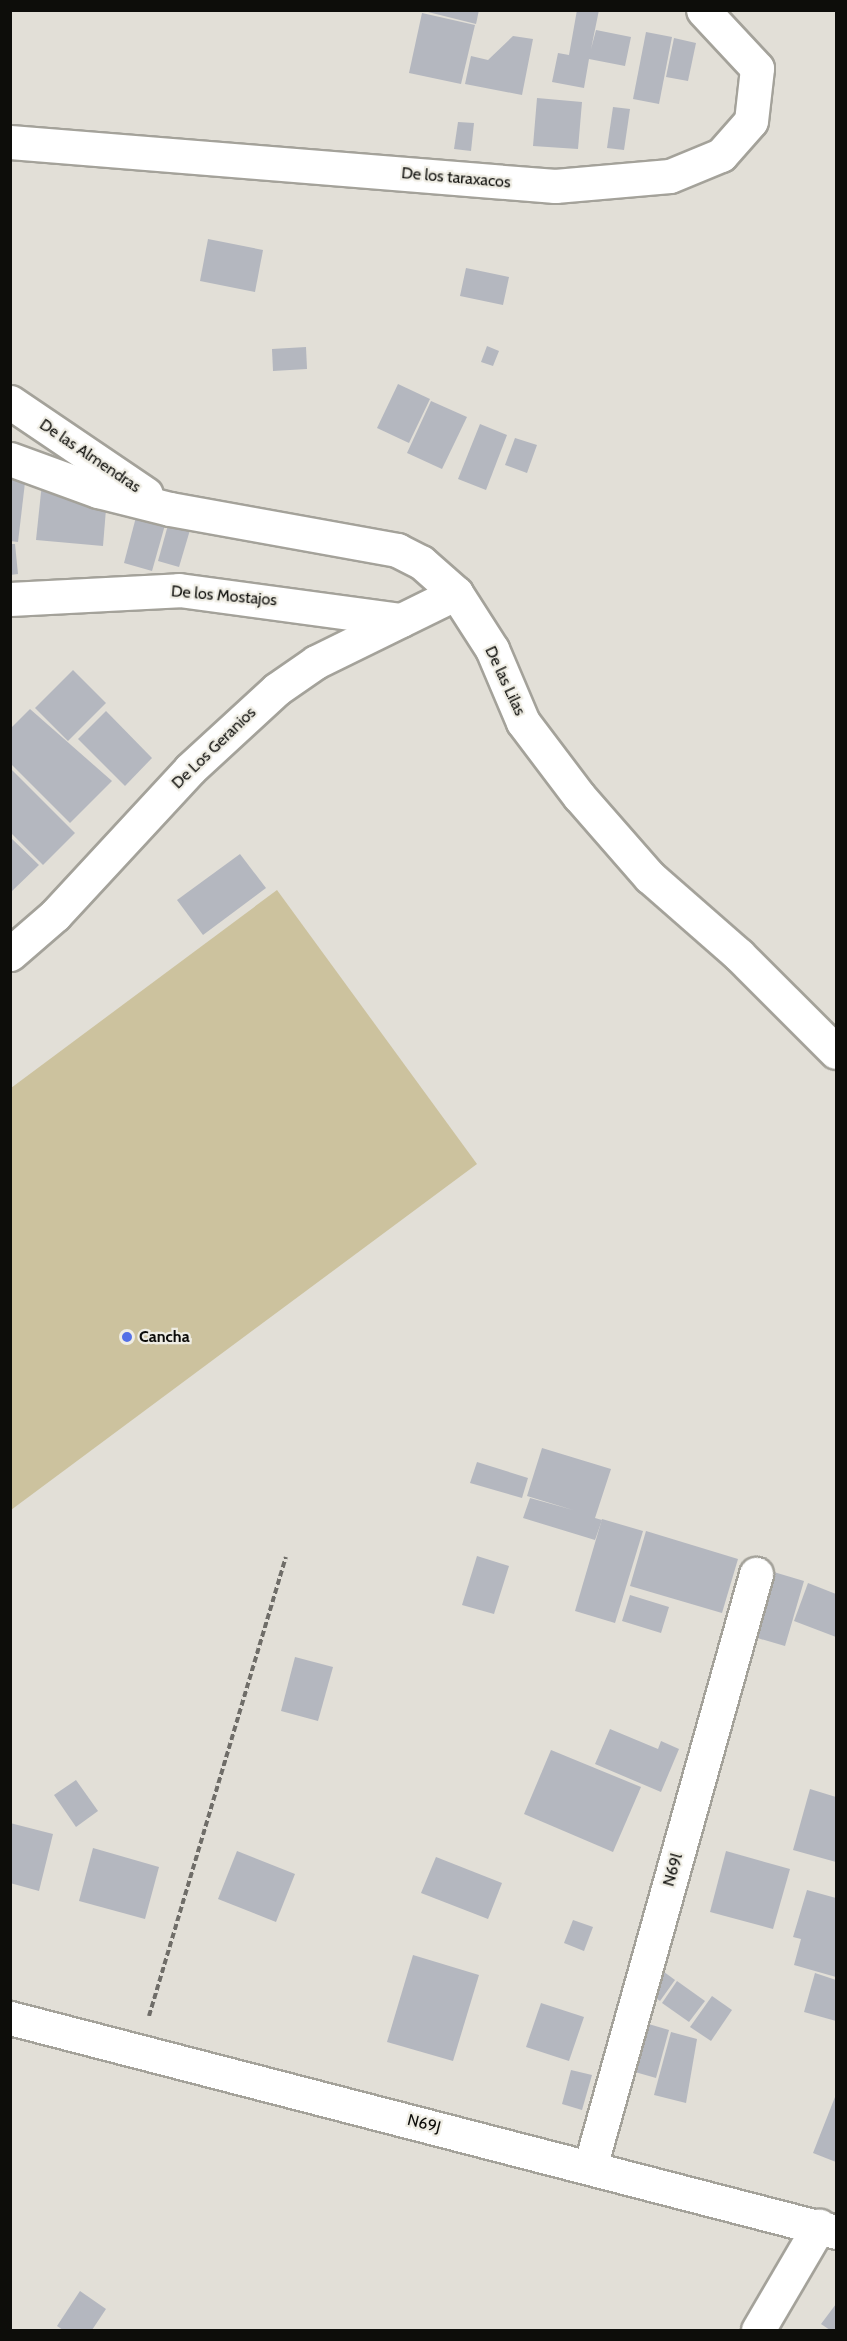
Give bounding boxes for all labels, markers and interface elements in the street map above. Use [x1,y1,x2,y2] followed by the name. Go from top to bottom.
[401,164,511,192] street label: De los taraxacos
[36,415,144,497] street label: De las Almendras
[170,582,278,610] street label: De los Mostajos
[481,643,529,719] street label: De las Lilas
[168,703,260,793] street label: De Los Geranios
[139,1327,190,1347] place label: Cancha
[120,1330,134,1344] marker: Cancha
[659,1851,687,1889] street label: N69l
[405,2111,443,2137] street label: N69J

